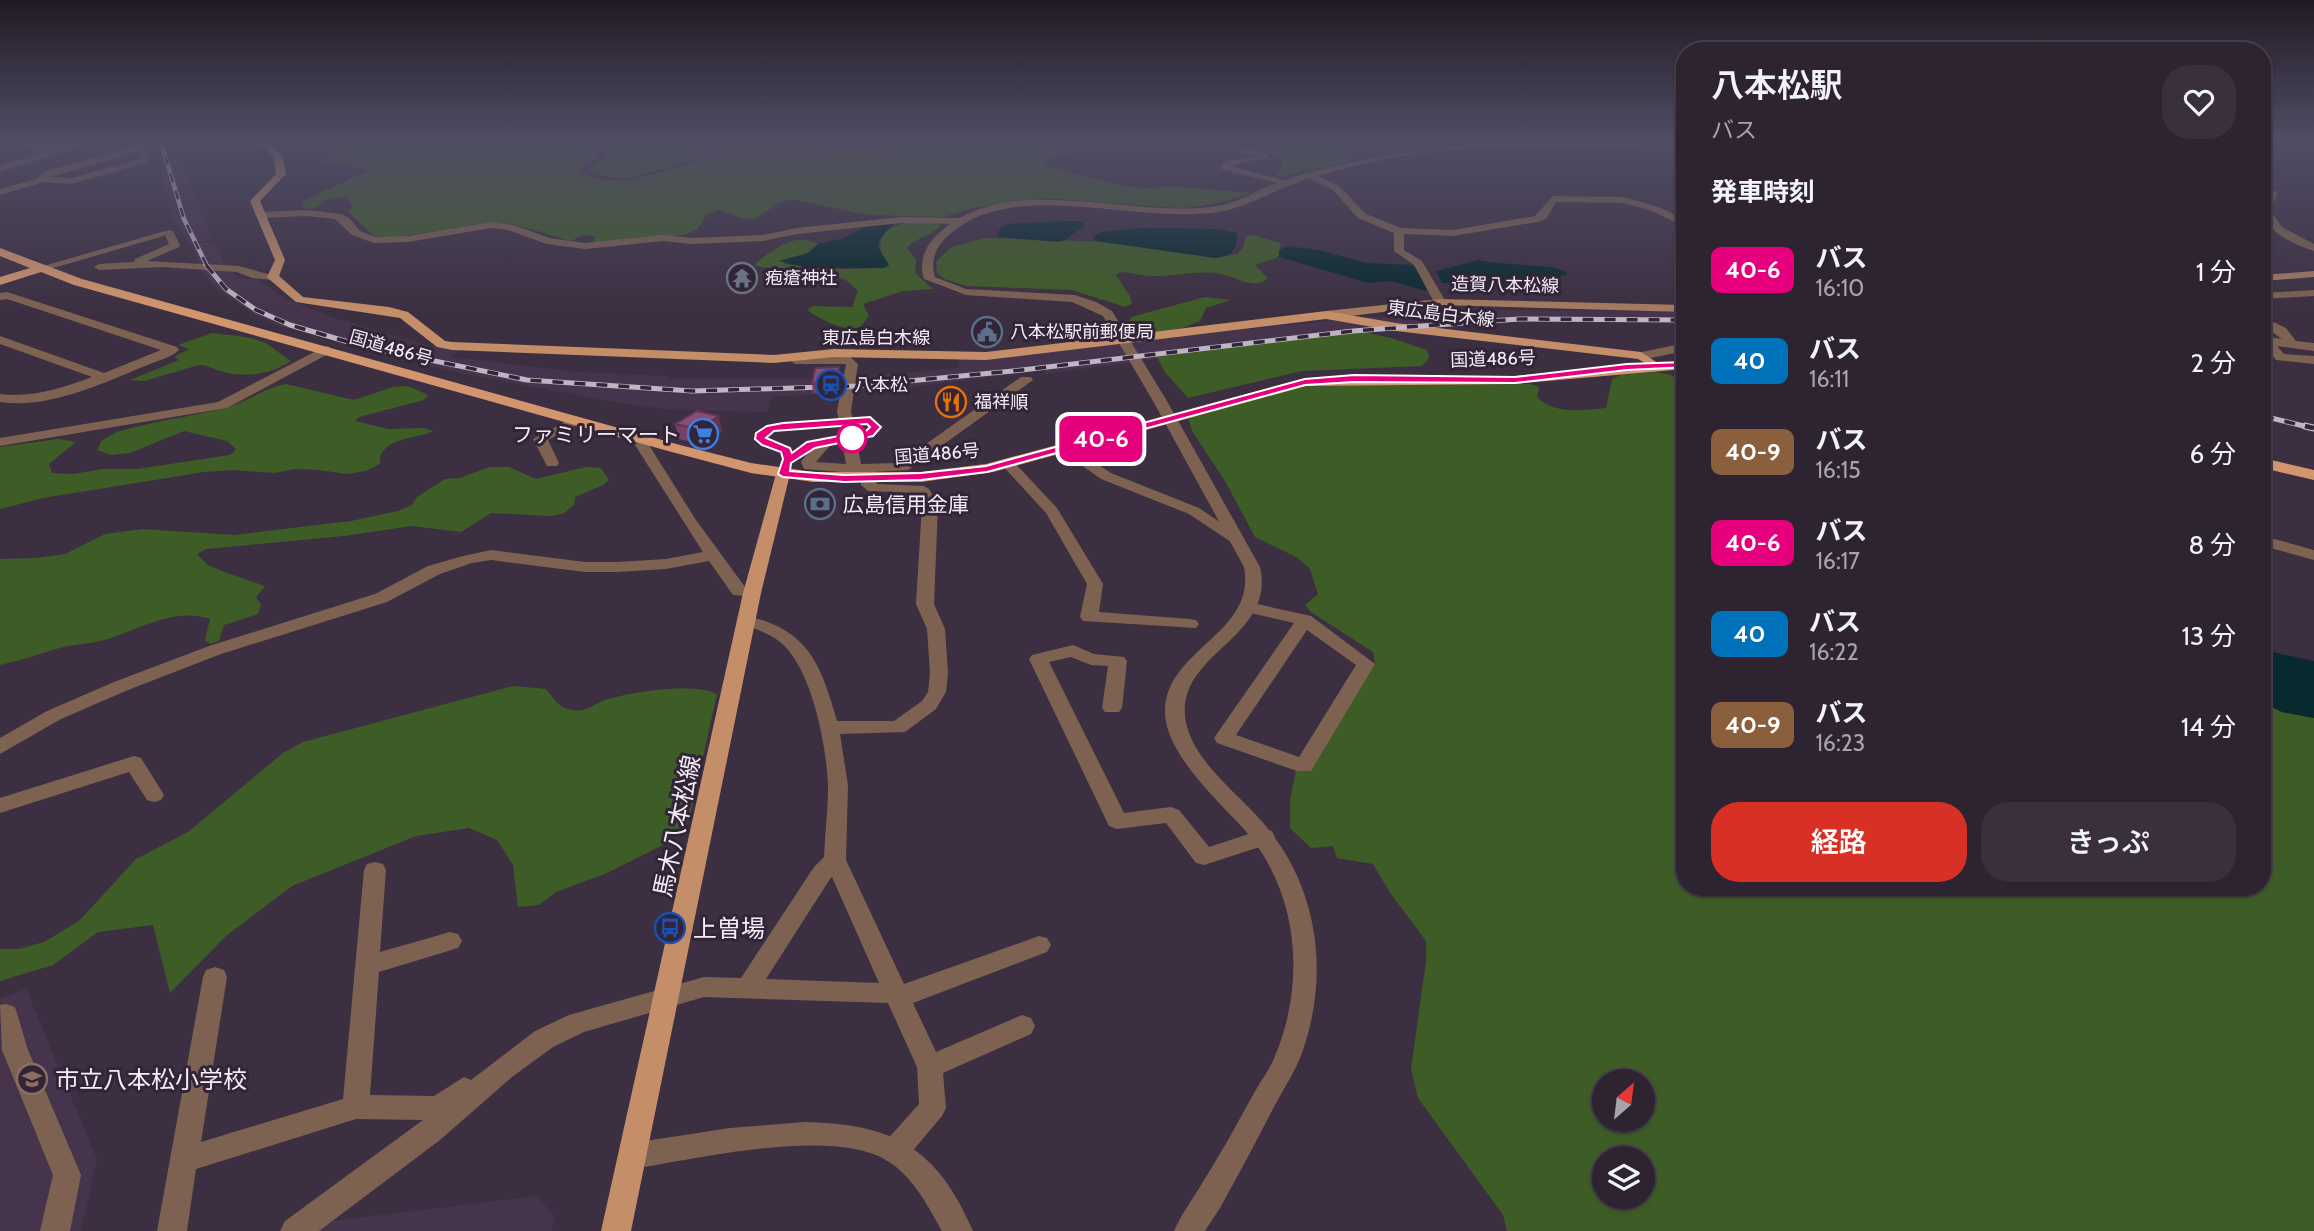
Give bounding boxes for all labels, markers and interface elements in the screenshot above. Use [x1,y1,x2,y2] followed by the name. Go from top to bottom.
[1711,65,1843,105] text: 八本松駅
[2162,65,2236,139] button: heart
[1711,116,1757,144] text: バス
[1711,176,1815,208] text: 発車時刻
[1815,242,1867,274] text: バス
[1725,255,1780,284] text: 40-6
[2196,256,2236,288] text: 1 分
[725,261,759,295] temple icon: 疱瘡神社
[765,267,837,289] place label: 疱瘡神社
[1451,273,1559,297] street label: 造賀八本松線
[1815,274,1864,302] text: 16:10
[1386,297,1496,331] street label: 東広島白木線
[970,315,1004,349] public building icon: 八本松駅前郵便局
[1010,321,1154,343] place label: 八本松駅前郵便局
[347,326,435,370] street label: 国道486号
[822,327,930,349] street label: 東広島白木線
[1809,333,1861,365] text: バス
[1734,346,1765,375] text: 40
[1450,347,1536,371] street label: 国道486号
[2191,347,2236,379] text: 2 分
[1809,365,1849,393] text: 16:11
[814,368,848,402] station icon: 八本松
[854,374,908,396] place label: 八本松
[934,385,968,419] restaurant icon: 福祥順
[974,391,1028,413] place label: 福祥順
[1052,416,1150,462] line badge: 40-6
[686,417,720,451] supermarket icon: ファミリーマート
[512,422,680,447] place label: ファミリーマート
[837,423,867,453] unlabelled marker
[1073,424,1129,453] text: 40-6
[1815,424,1867,456] text: バス
[1725,437,1780,466] text: 40-9
[2189,438,2236,470] text: 6 分
[893,439,981,469] street label: 国道486号
[1815,456,1861,484] text: 16:15
[803,487,837,521] bank icon: 広島信用金庫
[843,492,969,517] place label: 広島信用金庫
[1815,515,1867,547] text: バス
[1725,528,1780,557] text: 40-6
[2188,529,2236,561] text: 8 分
[1815,547,1860,575] text: 16:17
[1809,606,1861,638] text: バス
[1734,619,1765,648] text: 40
[2182,620,2236,652] text: 13 分
[1809,638,1858,666] text: 16:22
[1815,697,1867,729] text: バス
[1725,710,1780,739] text: 40-9
[2181,711,2236,743] text: 14 分
[1815,729,1865,757] text: 16:23
[648,753,706,899] street label: 馬木八本松線
[1711,802,1967,882] button: 経路
[1981,802,2236,882] button: きっぷ
[653,911,687,945] bus stop icon: 上曽場
[693,914,765,943] place label: 上曽場
[15,1062,49,1096] school or university icon: 市立八本松小学校
[55,1065,247,1094] place label: 市立八本松小学校
[1592,1069,1656,1132] north arrow
[1592,1069,1655,1209] map controls
[1592,1146,1655,1209] button: layers

